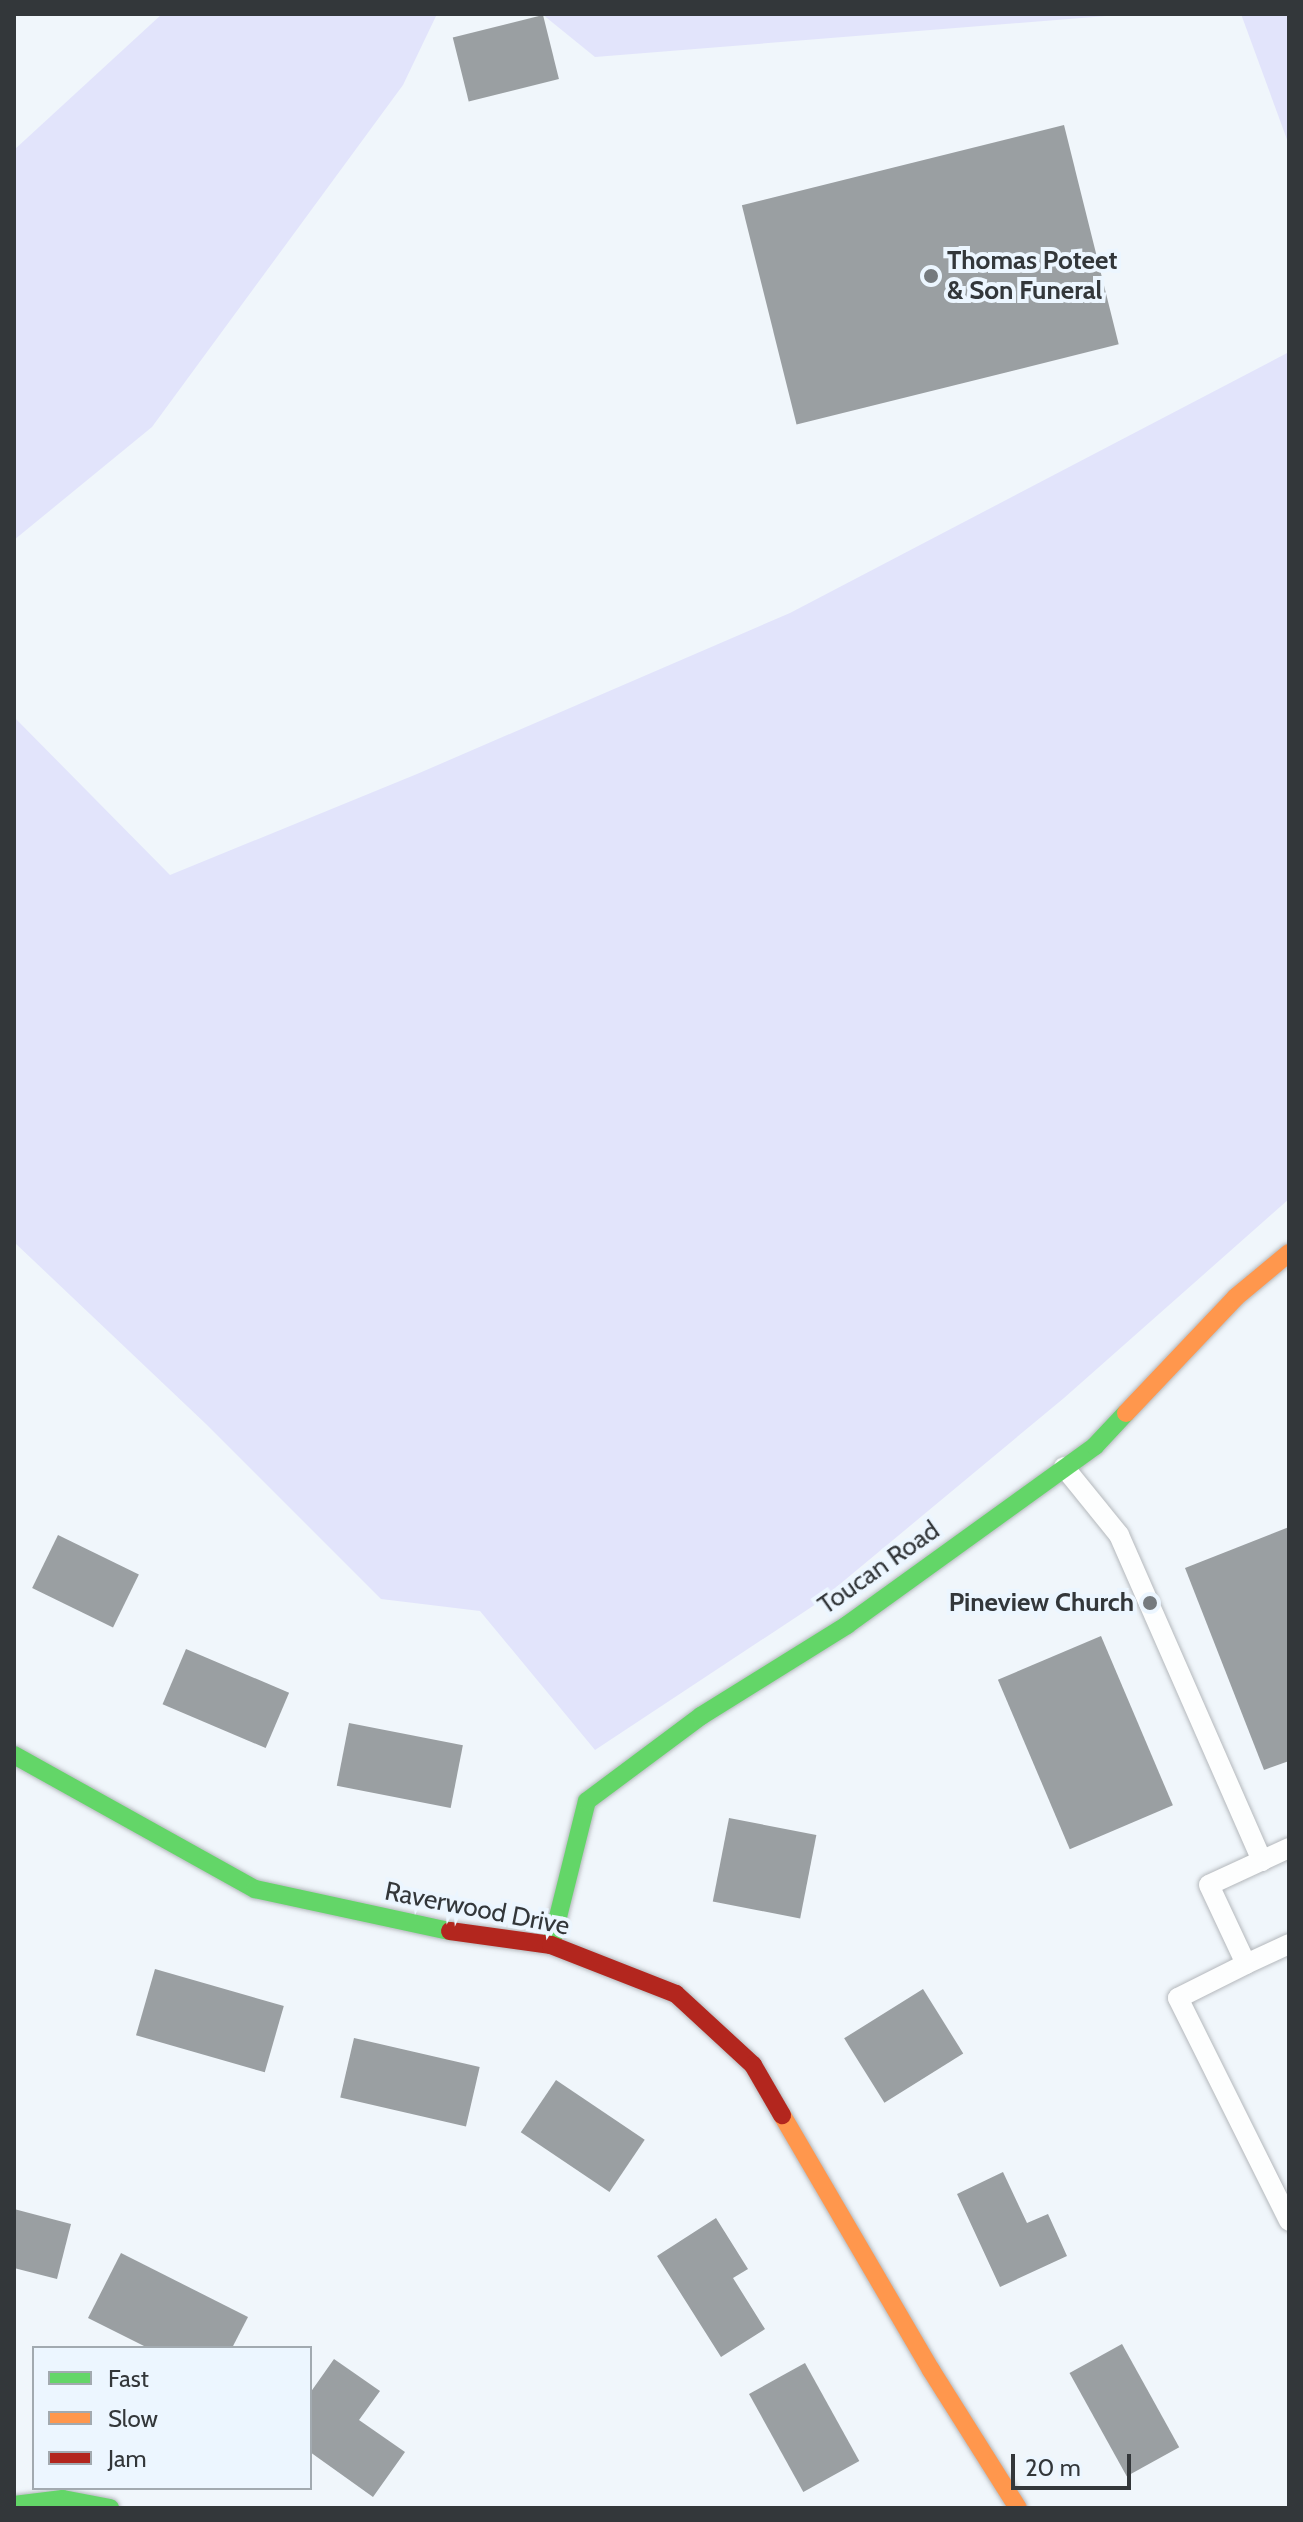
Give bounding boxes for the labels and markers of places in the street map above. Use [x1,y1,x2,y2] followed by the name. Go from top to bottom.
[947,245,1117,306] place label: Thomas Poteet & Son Funeral
[922,267,940,285] marker: Thomas Poteet & Son Funeral
[949,1587,1134,1619] place label: Pineview Church
[1141,1594,1159,1612] marker: Pineview Church

